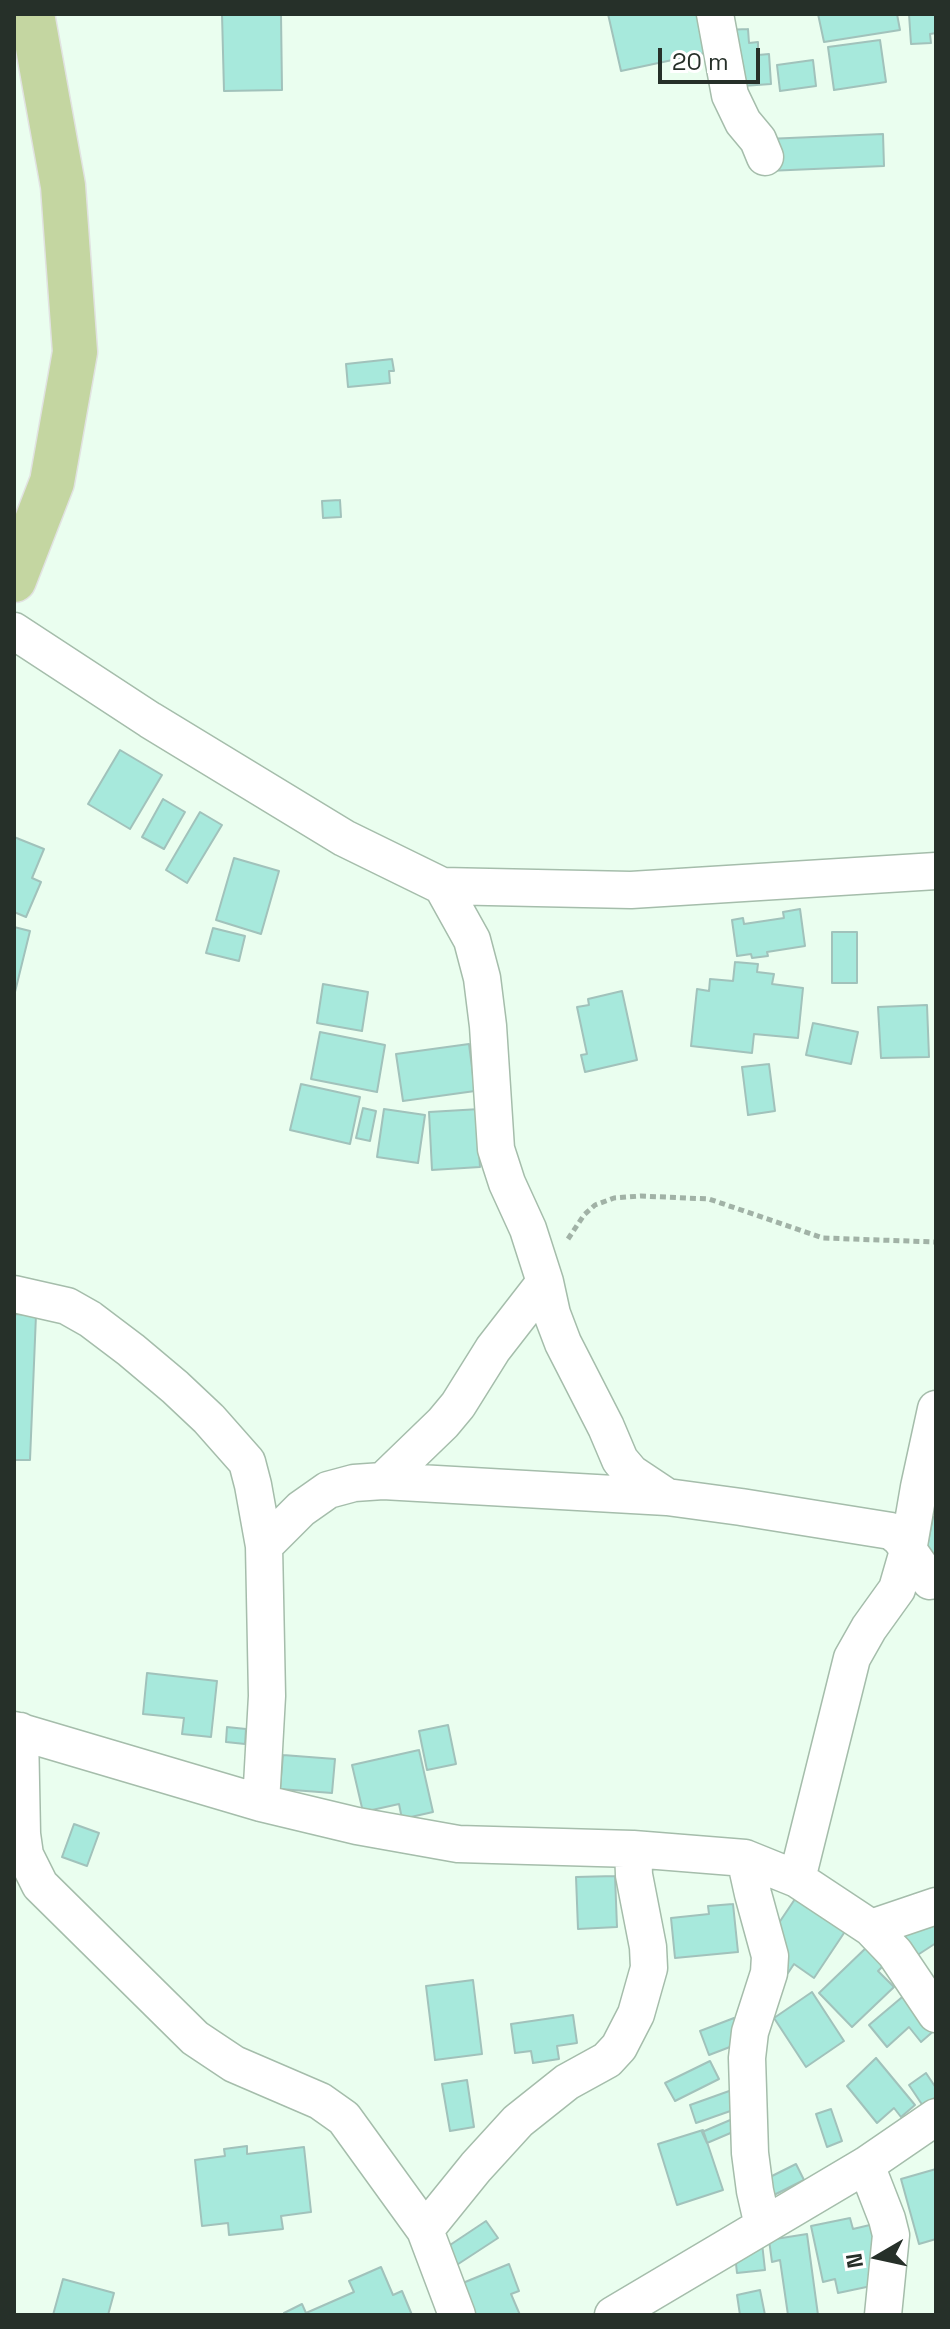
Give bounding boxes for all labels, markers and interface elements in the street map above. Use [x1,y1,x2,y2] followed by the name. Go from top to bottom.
[662,32,764,82] scale bar
[672,46,729,77] text: 20 m
[838,2217,918,2297] north arrow
[839,2251,869,2270] text: N

